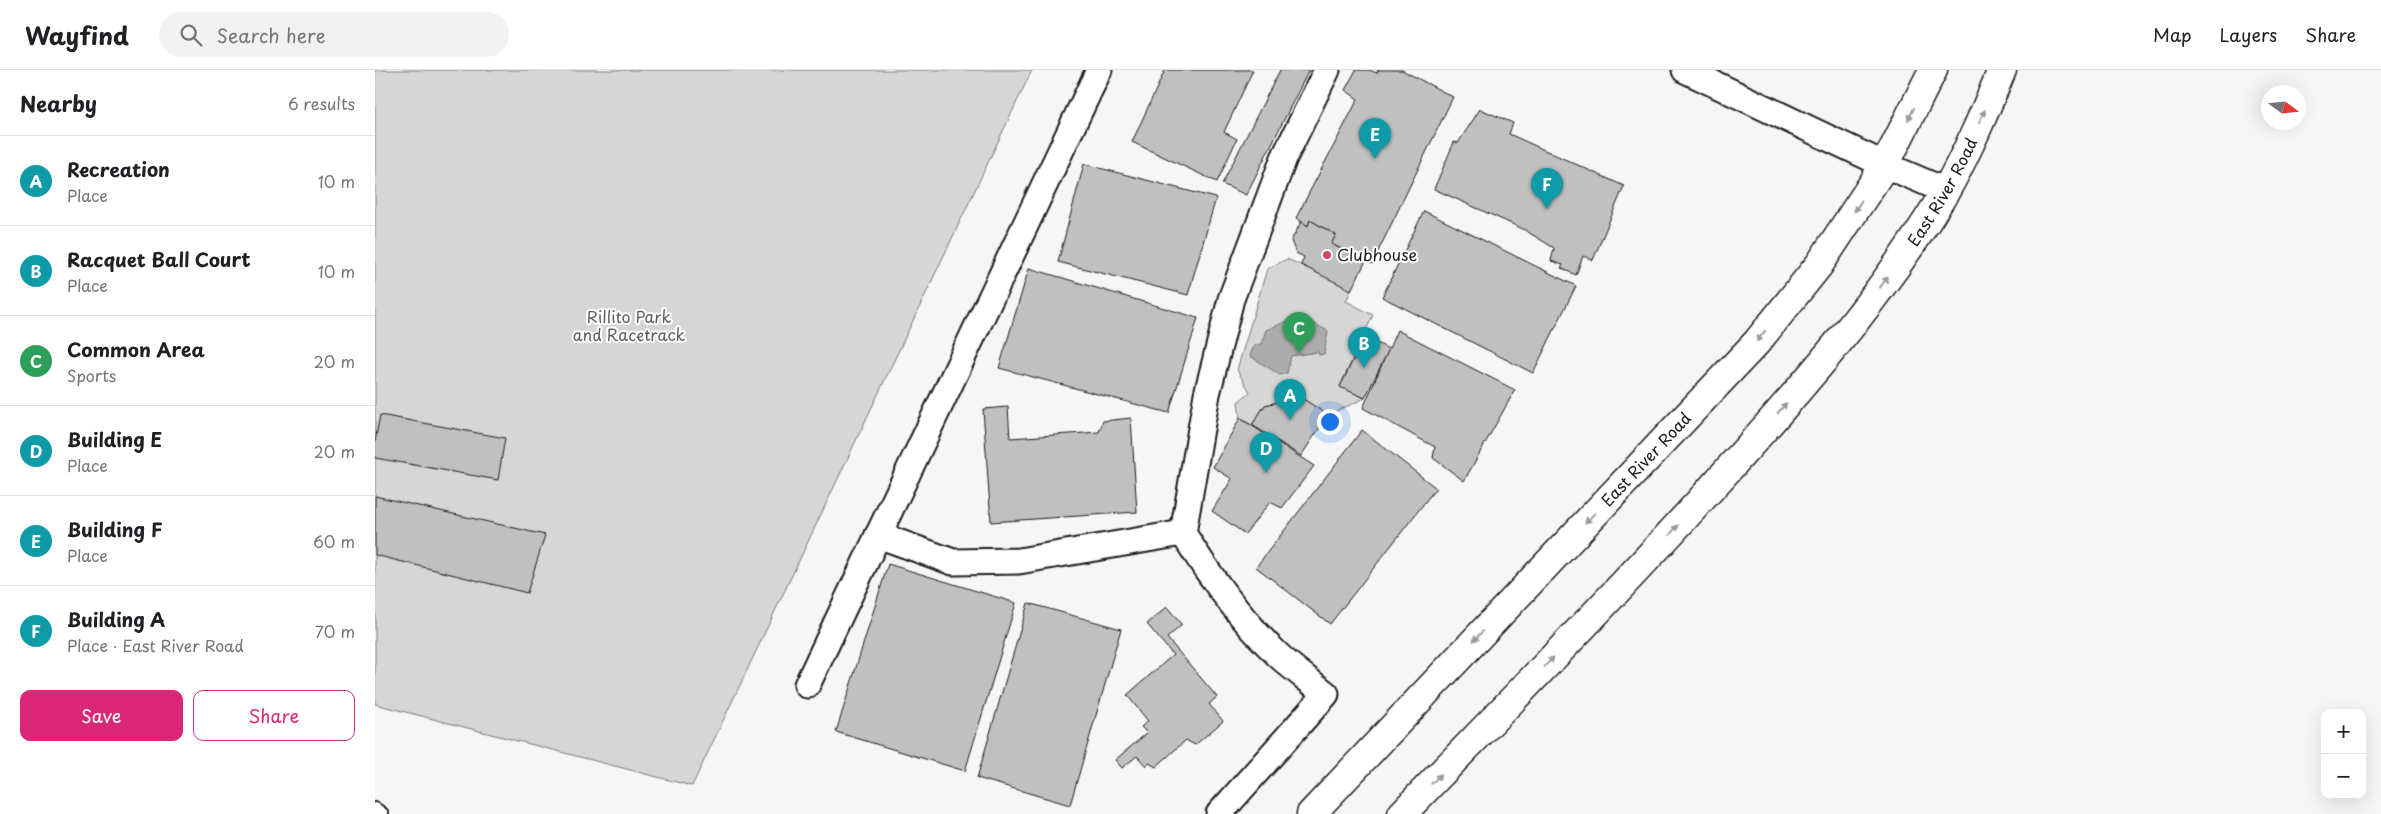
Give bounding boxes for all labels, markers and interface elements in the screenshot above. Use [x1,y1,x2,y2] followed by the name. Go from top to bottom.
[159,12,509,57] search box
[25,17,129,53] text: Wayfind
[177,21,205,49] icon: search
[217,21,325,49] text: Search here
[2153,21,2192,48] text: Map
[2220,21,2277,48] text: Layers
[2305,21,2356,48] text: Share
[2261,85,2306,130] north arrow
[20,87,97,119] text: Nearby
[288,91,355,115] text: 6 results
[1907,106,1915,121] one-way arrow
[1978,108,1987,123] one-way arrow
[1359,118,1391,159] pin: E
[1901,133,1982,250] street label: East River Road
[67,155,170,183] text: Recreation
[1531,168,1563,209] pin: F
[30,169,42,193] text: A
[318,169,355,193] text: 10 m
[67,183,108,207] text: Place
[1853,199,1863,213] one-way arrow
[1337,242,1417,266] place label: Clubhouse
[67,245,251,273] text: Racquet Ball Court
[1321,249,1333,261] marker: Clubhouse
[31,259,41,283] text: B
[318,259,355,283] text: 10 m
[67,273,108,297] text: Place
[1879,275,1889,289] one-way arrow
[573,304,686,346] park label: Rillito Park and Racetrack
[1283,312,1315,353] pin: C
[1348,327,1380,368] pin: B
[1756,330,1767,343] one-way arrow
[67,335,205,363] text: Common Area
[30,349,42,373] text: C
[314,349,355,373] text: 20 m
[67,363,116,387] text: Sports
[1274,379,1306,420] pin: A
[1776,402,1787,415] one-way arrow
[1595,406,1696,511] street label: East River Road
[1317,409,1343,435] your location
[67,425,162,453] text: Building E
[1250,432,1282,473] pin: D
[30,439,42,463] text: D
[314,439,355,463] text: 20 m
[67,453,108,477] text: Place
[1584,512,1596,524] one-way arrow
[67,515,163,543] text: Building F
[1668,524,1680,536] one-way arrow
[31,529,41,553] text: E
[313,529,355,553] text: 60 m
[67,543,108,567] text: Place
[67,605,165,633] text: Building A
[31,619,41,643] text: F
[315,619,355,643] text: 70 m
[1472,630,1484,642] one-way arrow
[67,633,244,657] text: Place · East River Road
[1543,656,1555,668] one-way arrow
[20,690,183,741] button: Save
[193,690,355,741] button: Share
[2321,709,2366,799] map controls
[2321,709,2366,754] button: +
[2321,754,2366,799] button: −
[1430,773,1442,785] one-way arrow

